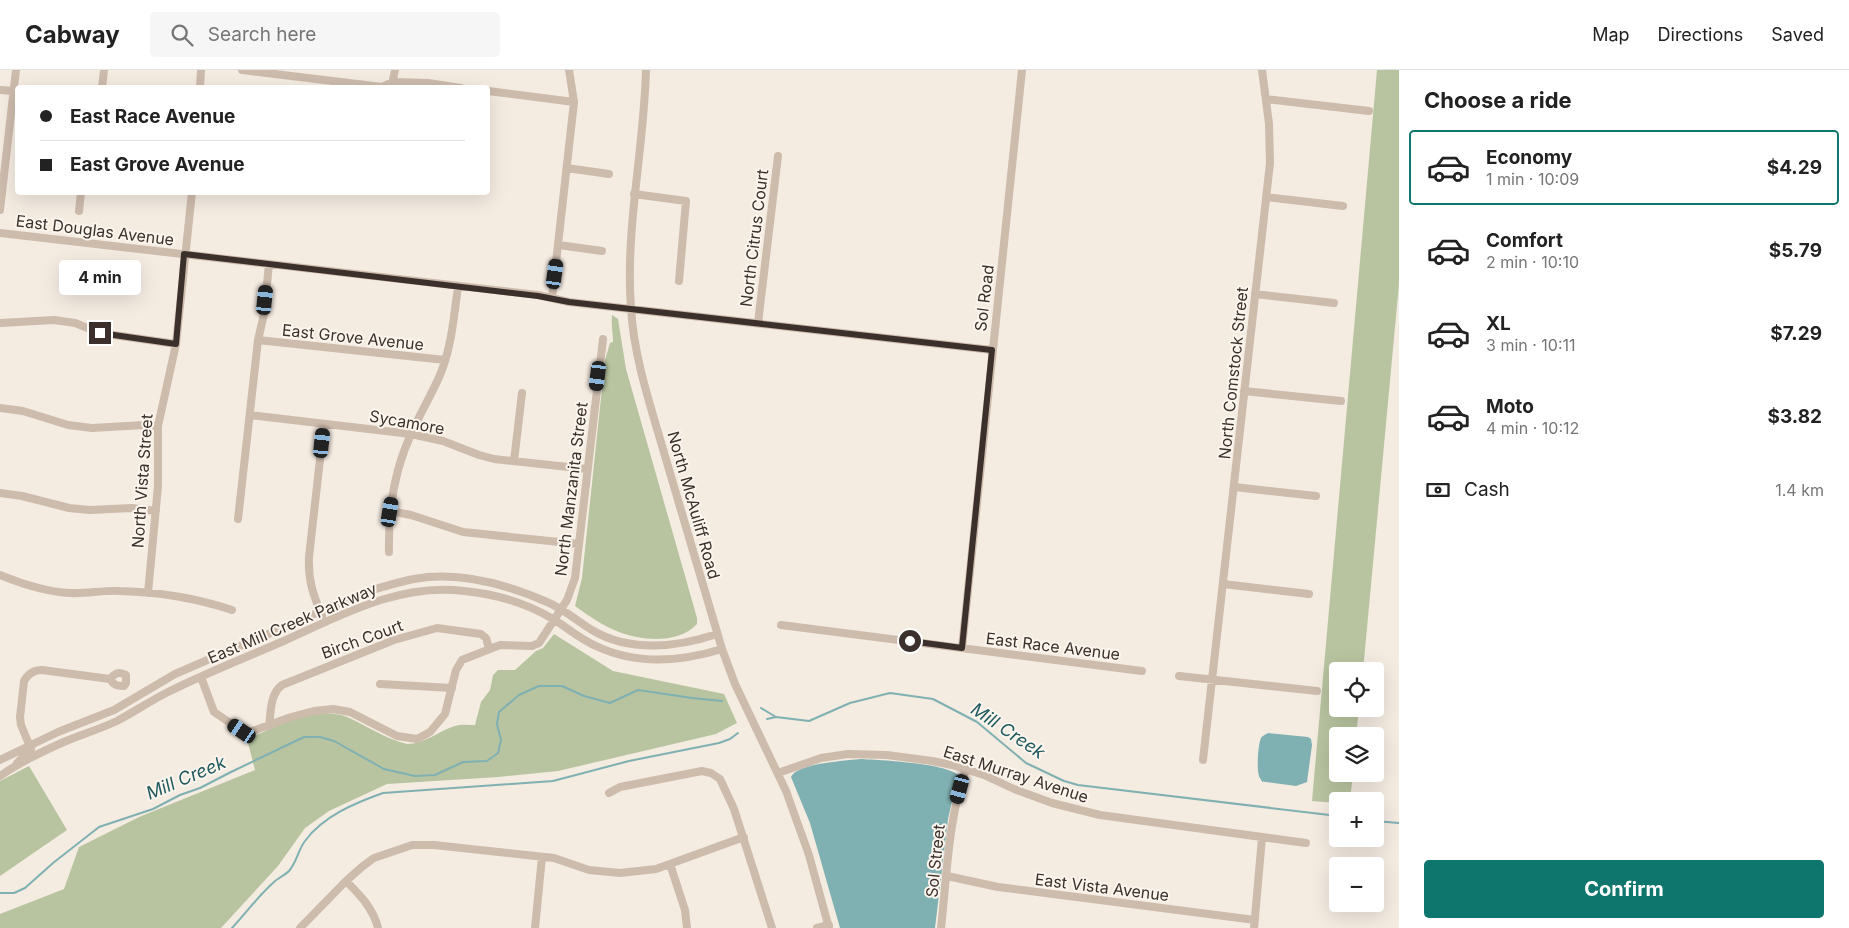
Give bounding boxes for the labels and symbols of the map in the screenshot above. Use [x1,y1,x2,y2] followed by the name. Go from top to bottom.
[736,168,772,308] street label: North Citrus Court
[15,210,175,250] street label: East Douglas Avenue
[545,258,564,290] car
[59,260,141,296] callout: 4 min
[970,264,998,332] street label: Sol Road
[255,284,274,316] car
[1214,286,1252,460] street label: North Comstock Street
[281,320,425,354] street label: East Grove Avenue
[89,322,111,344] route end
[588,360,607,392] car
[550,401,592,577] street label: North Manzanita Street
[368,406,446,438] street label: Sycamore
[127,413,157,549] street label: North Vista Street
[312,427,331,459] car
[663,429,725,581] street label: North McAuliff Road
[380,496,399,528] car
[204,578,380,668] street label: East Mill Creek Parkway
[318,615,406,663] street label: Birch Court
[985,628,1121,664] street label: East Race Avenue
[899,630,921,652] route start
[967,698,1050,764] water label: Mill Creek
[225,716,258,746] car
[941,741,1091,807] street label: East Murray Avenue
[143,751,230,804] water label: Mill Creek
[948,773,971,805] car
[921,823,949,899] street label: Sol Street
[1034,869,1170,905] street label: East Vista Avenue

